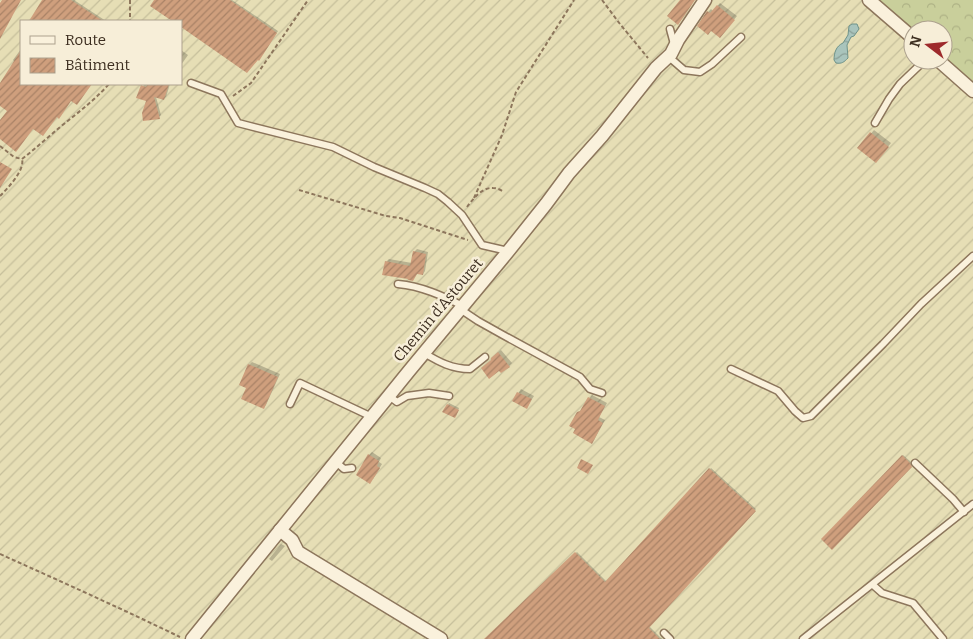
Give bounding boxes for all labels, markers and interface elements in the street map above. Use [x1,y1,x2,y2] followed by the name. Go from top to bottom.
[20,20,182,85] legend
[903,20,953,70] north arrow
[65,31,106,49] text: Route
[906,34,926,49] text: N
[65,56,130,74] text: Bâtiment
[390,254,487,365] street label: Chemin d'Astouret

